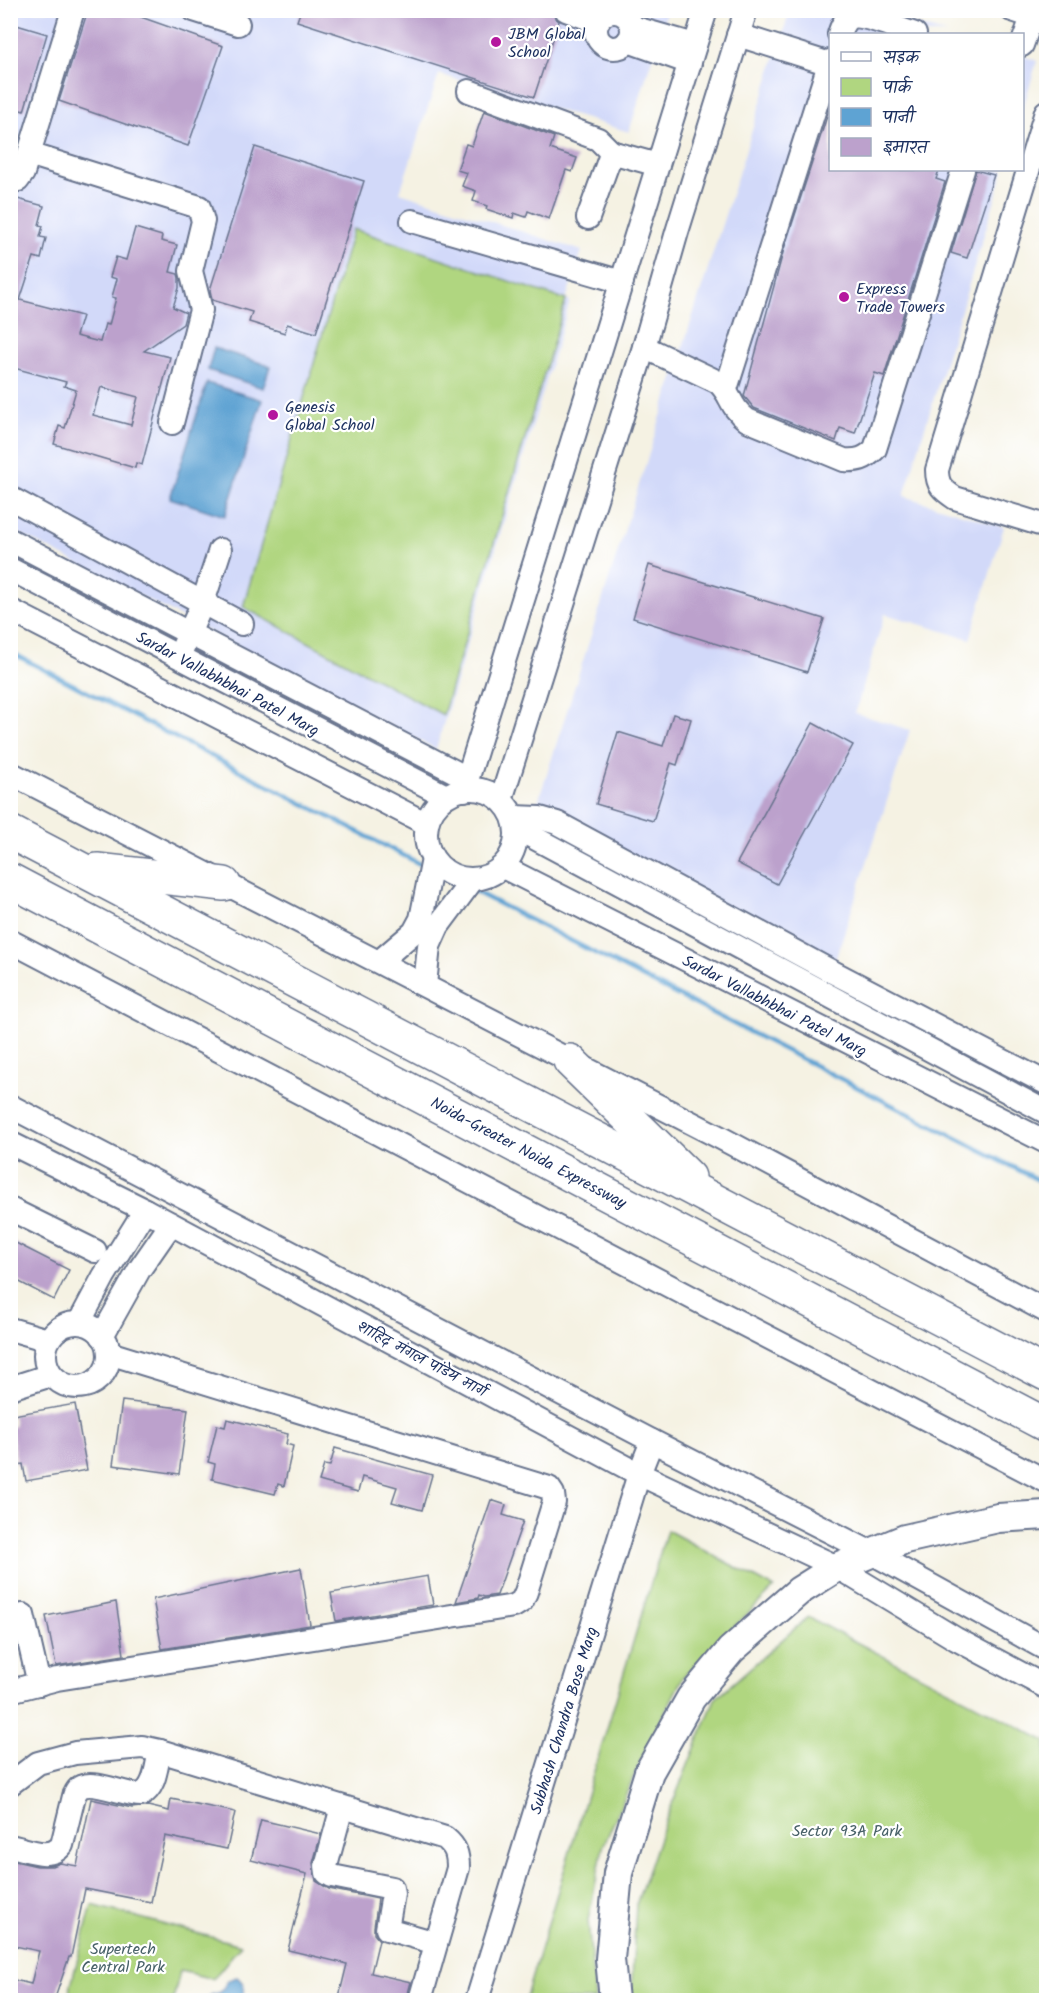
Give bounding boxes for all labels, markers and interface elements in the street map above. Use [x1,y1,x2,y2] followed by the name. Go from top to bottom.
[508,22,586,65] place label: JBM Global School
[829,33,1024,171] legend
[489,35,503,49] marker: JBM Global School
[883,44,921,73] text: सड़क
[882,74,914,103] text: पार्क
[882,104,917,133] text: पानी
[883,134,931,163] text: इमारत
[856,277,945,320] place label: Express Trade Towers
[837,290,851,304] marker: Express Trade Towers
[285,395,375,438] place label: Genesis Global School
[266,408,280,422] marker: Genesis Global School
[131,625,323,743] street label: Sardar Vallabhbhai Patel Marg
[678,949,871,1064] street label: Sardar Vallabhbhai Patel Marg
[426,1091,631,1216] street label: Noida-Greater Noida Expressway
[352,1315,493,1406] street label: शाहिद मंगल पांडेय मार्ग
[524,1624,605,1817] street label: Subhash Chandra Bose Marg
[792,1819,903,1844] park label: Sector 93A Park
[81,1937,165,1980] park label: Supertech Central Park

